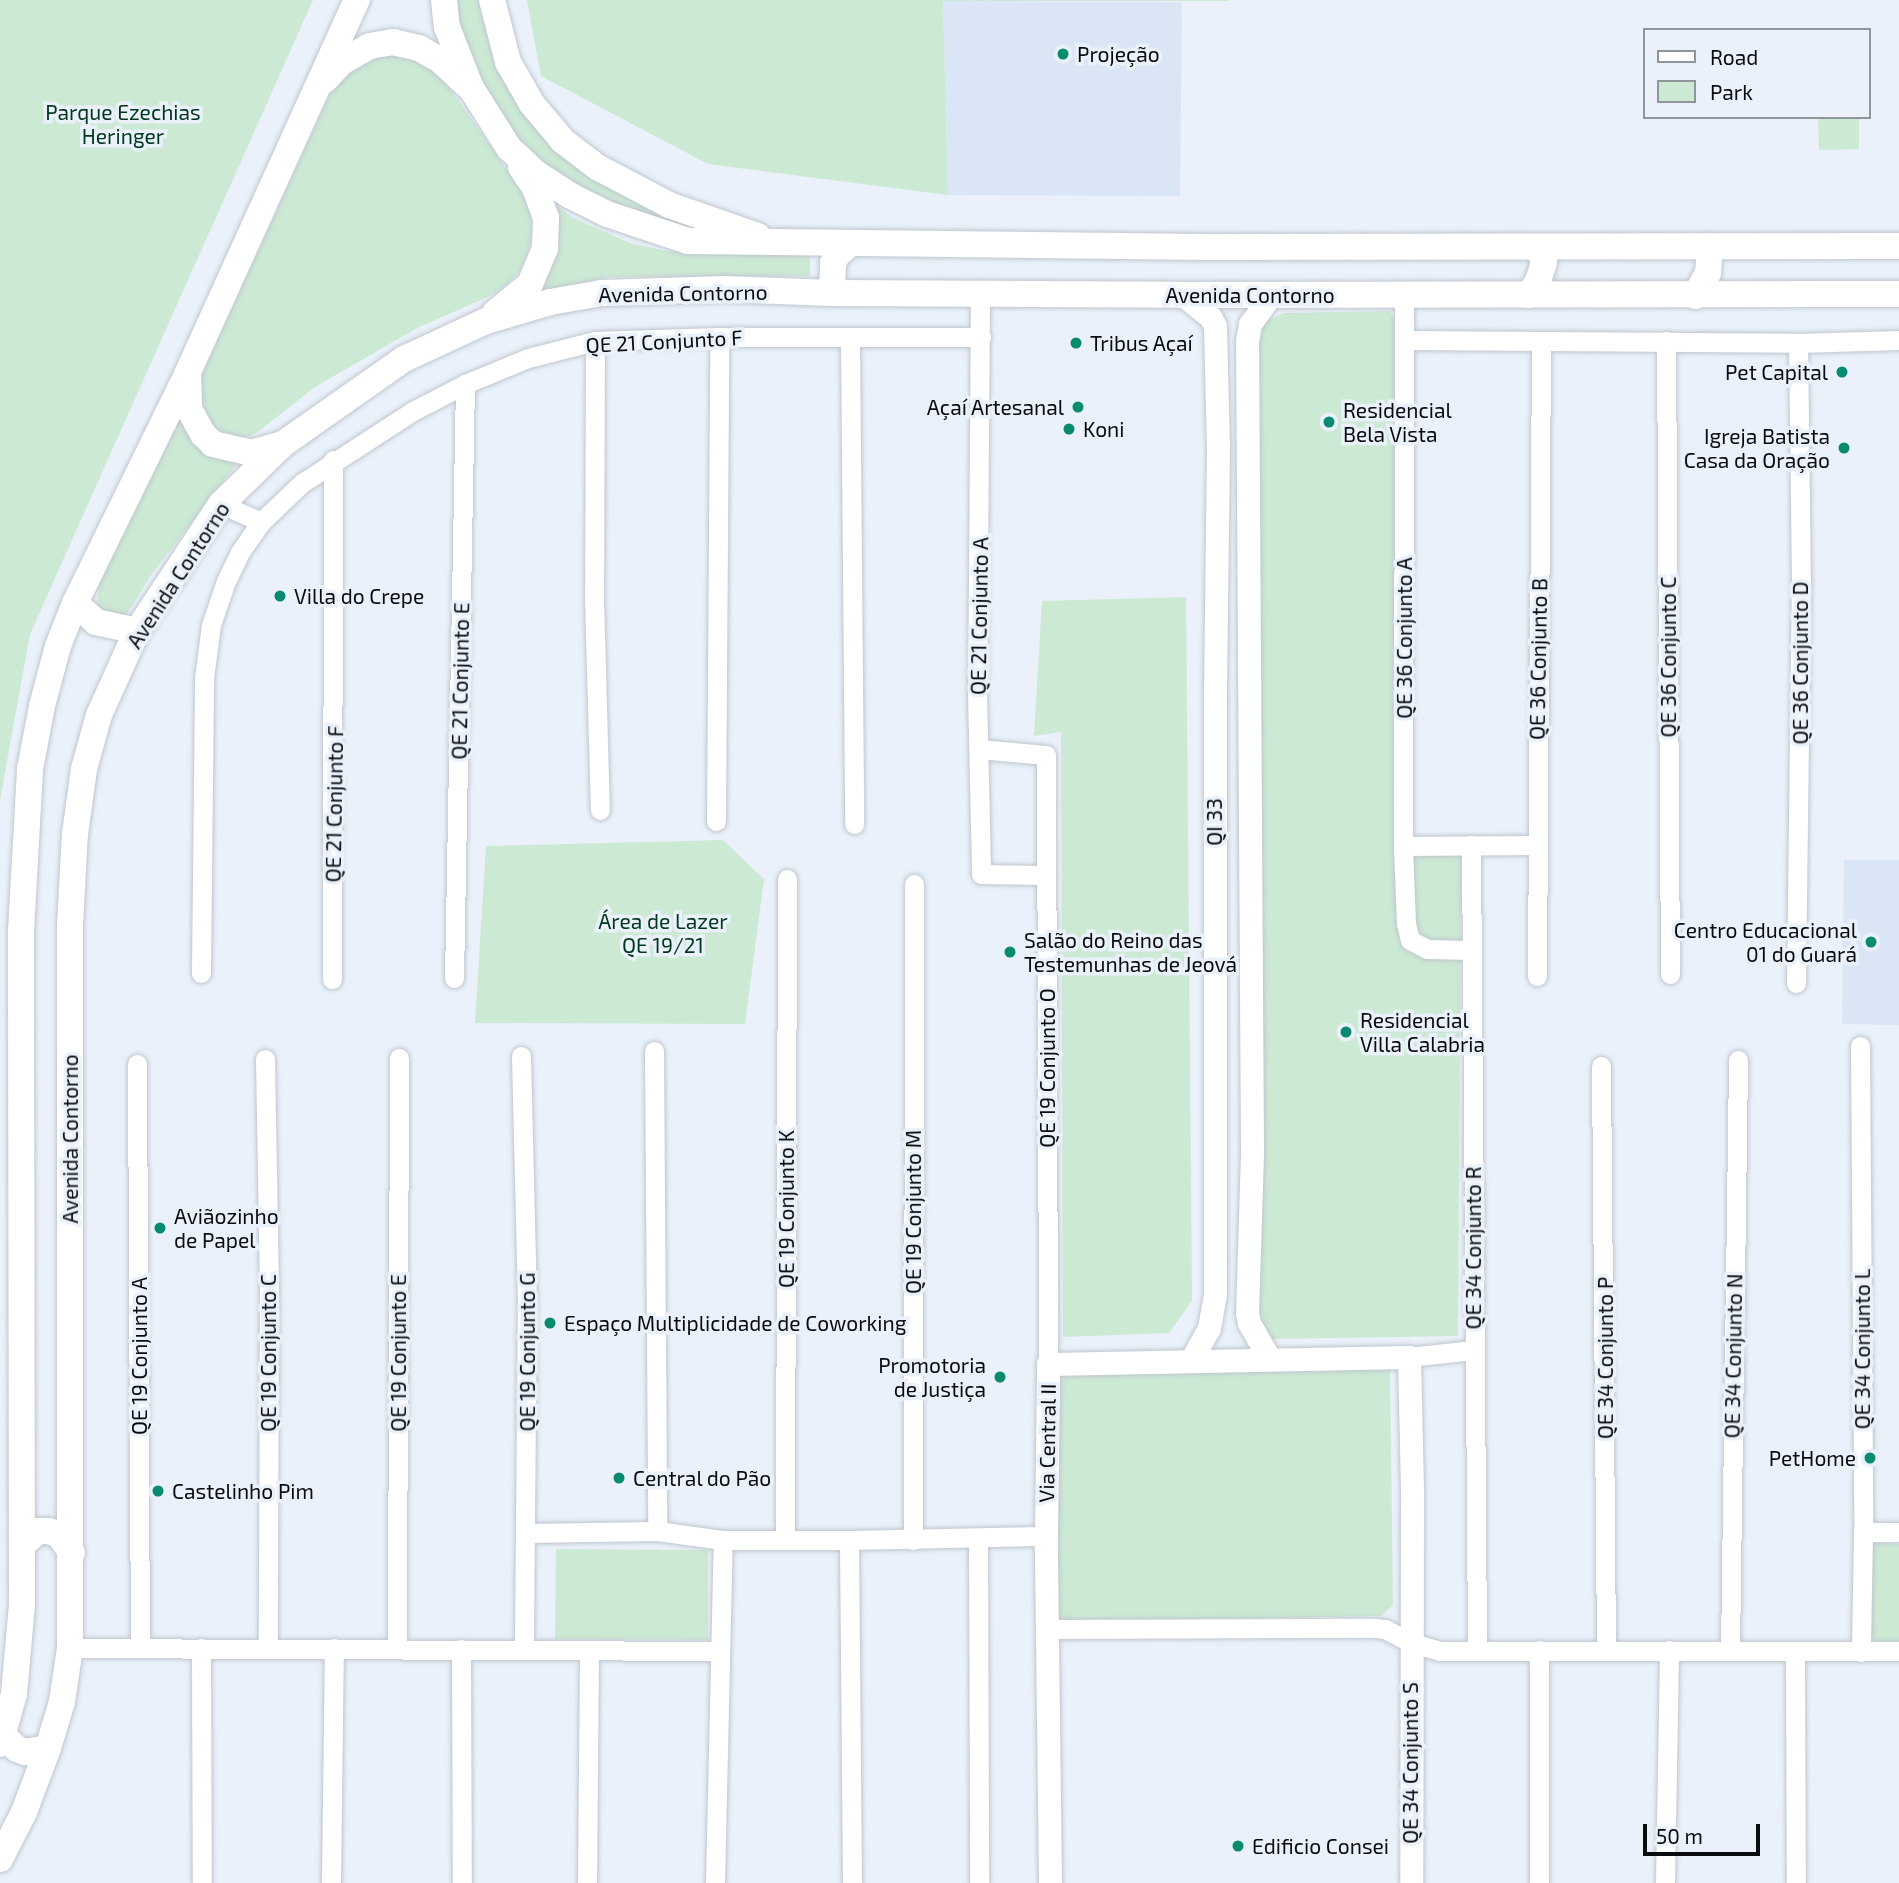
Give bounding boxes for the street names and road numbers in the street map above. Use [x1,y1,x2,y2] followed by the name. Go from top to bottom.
[598,279,768,307] street label: Avenida Contorno
[1165,282,1335,308] street label: Avenida Contorno
[585,324,743,358] street label: QE 21 Conjunto F
[121,497,235,653] street label: Avenida Contorno
[965,537,993,695] street label: QE 21 Conjunto A
[1391,557,1417,719] street label: QE 36 Conjunto A
[1655,577,1681,737] street label: QE 36 Conjunto C
[1524,578,1552,740] street label: QE 36 Conjunto B
[1787,582,1813,744] street label: QE 36 Conjunto D
[446,602,474,760] street label: QE 21 Conjunto E
[320,725,348,883] street label: QE 21 Conjunto F
[1201,798,1227,846] street label: QI 33
[1034,988,1060,1148] street label: QE 19 Conjunto O
[57,1054,83,1224] street label: Avenida Contorno
[773,1130,799,1288] street label: QE 19 Conjunto K
[900,1130,926,1294] street label: QE 19 Conjunto M
[1460,1167,1486,1329] street label: QE 34 Conjunto R
[1849,1269,1875,1429] street label: QE 34 Conjunto L
[514,1273,540,1431] street label: QE 19 Conjunto G
[1719,1273,1747,1439] street label: QE 34 Conjunto N
[255,1274,281,1432] street label: QE 19 Conjunto C
[385,1274,411,1432] street label: QE 19 Conjunto E
[126,1277,152,1435] street label: QE 19 Conjunto A
[1592,1277,1618,1439] street label: QE 34 Conjunto P
[1033,1383,1061,1503] street label: Via Central II
[1397,1682,1423,1844] street label: QE 34 Conjunto S

